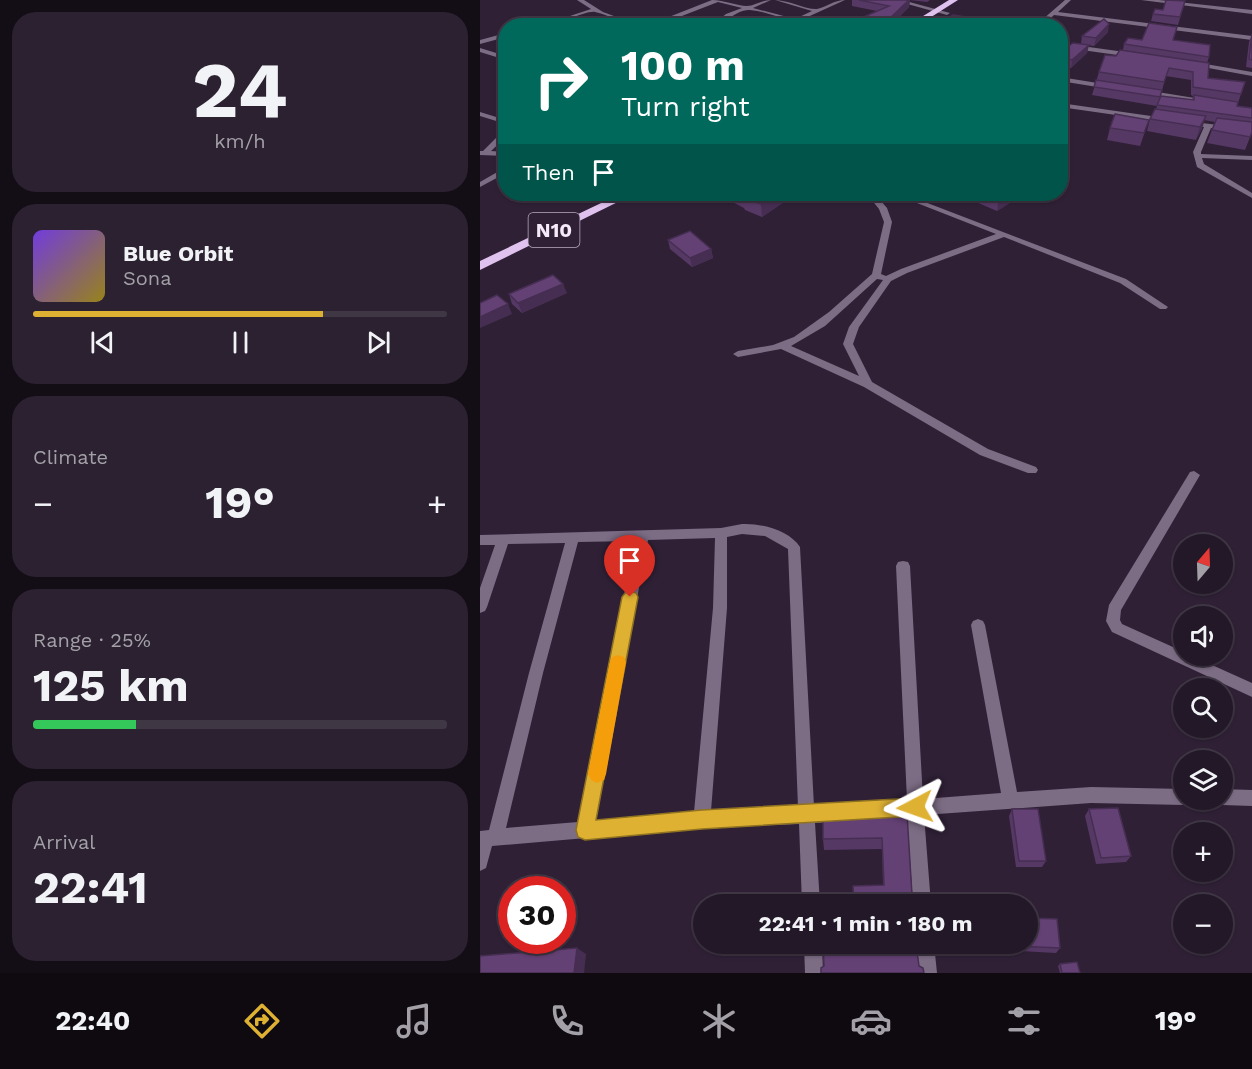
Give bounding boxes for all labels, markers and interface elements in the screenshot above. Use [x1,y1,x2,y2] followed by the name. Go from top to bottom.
[621,41,745,90] text: 100 m
[522,42,600,120] icon: right
[192,44,288,136] text: 24
[621,91,750,123] text: Turn right
[214,129,266,153] text: km/h
[587,156,620,189] icon: arrive
[522,160,575,185] text: Then
[528,213,580,247] road number: N10
[123,241,233,266] text: Blue Orbit
[123,266,172,290] text: Sona
[86,326,119,359] icon: previous
[224,326,257,359] icon: pause
[362,326,395,359] icon: next
[33,445,108,469] text: Climate
[205,476,275,529] text: 19°
[33,484,53,523] text: −
[427,484,447,523] text: +
[1173,534,1233,594] north arrow
[1173,534,1233,954] map controls
[604,535,655,597] pin
[613,544,646,577] icon: arrive
[1173,606,1233,666] button: sound
[33,628,151,652] text: Range · 25%
[33,659,189,712] text: 125 km
[1173,678,1233,738] button: search
[1173,750,1233,810] button: layers
[883,775,947,839] position arrow
[1173,822,1233,882] button: +
[33,830,95,854] text: Arrival
[33,861,148,914] text: 22:41
[498,876,576,954] speed limit sign: 30
[1173,894,1233,954] button: −
[759,911,972,936] text: 22:41 · 1 min · 180 m
[241,1000,283,1042] icon: directions
[393,1000,435,1042] icon: music
[546,1000,588,1042] icon: phone
[698,1000,740,1042] icon: climate
[850,1000,892,1042] icon: car
[1003,1000,1045,1042] icon: filters
[55,1005,130,1037] text: 22:40
[1155,1005,1197,1037] text: 19°

